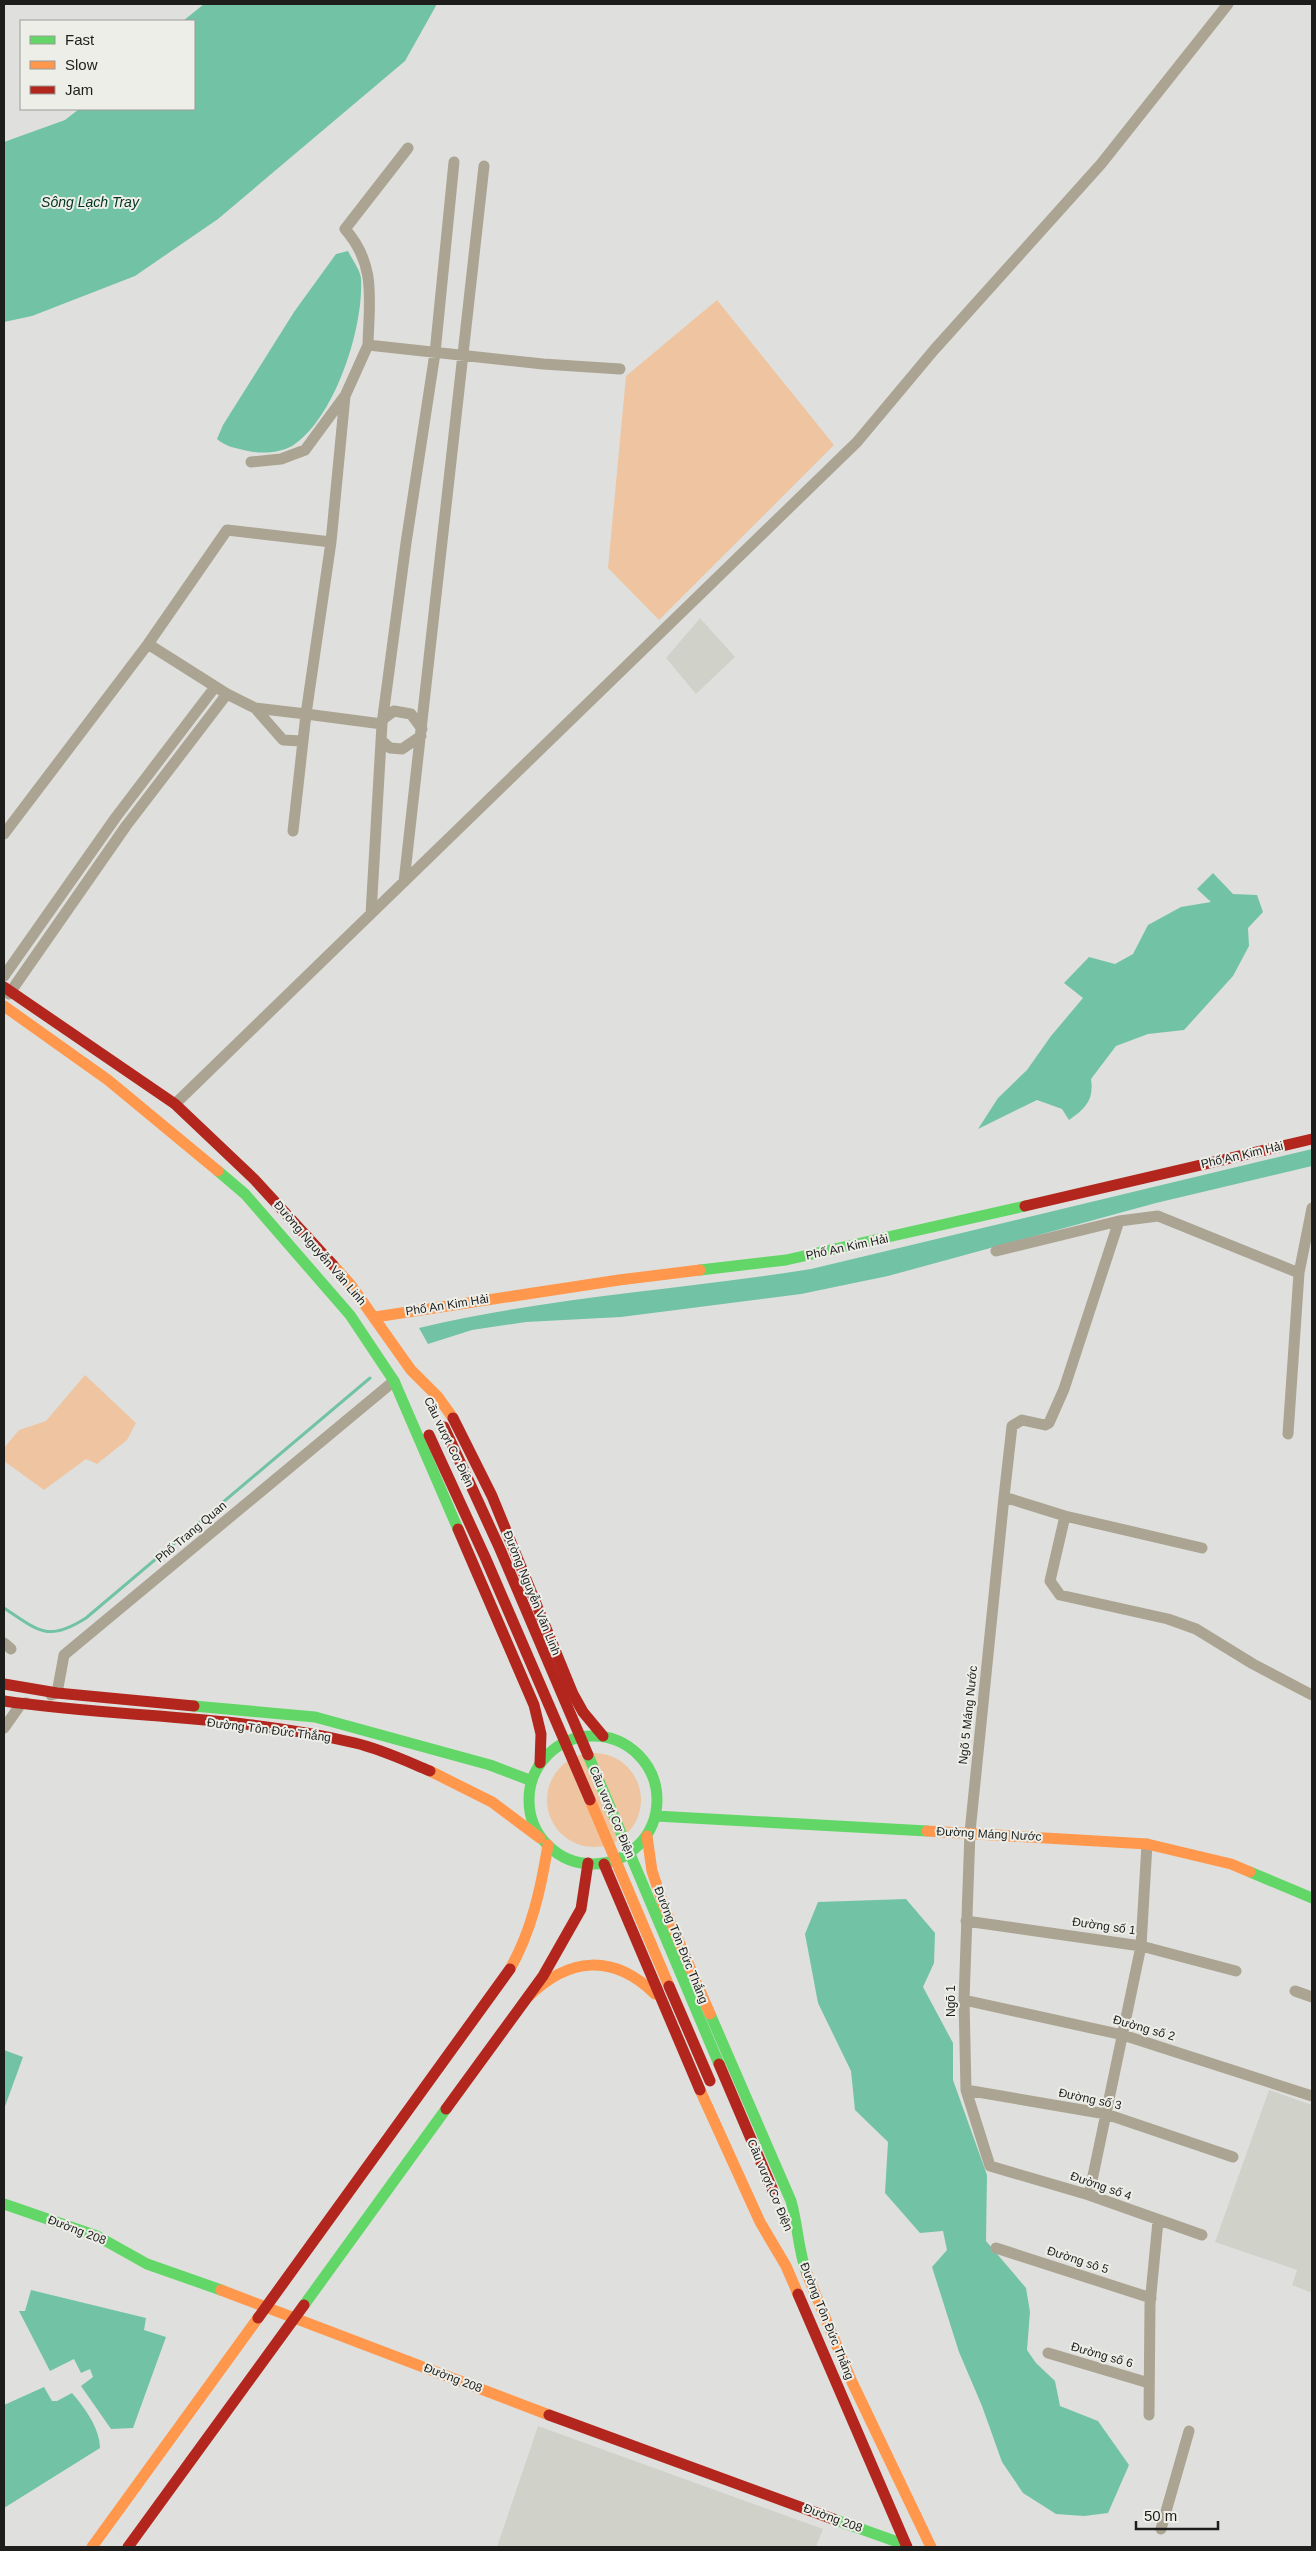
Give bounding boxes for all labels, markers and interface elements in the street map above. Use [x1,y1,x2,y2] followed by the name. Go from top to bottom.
[20,20,195,110] legend
[65,31,95,48] text: Fast
[65,56,98,73] text: Slow
[65,81,93,98] text: Jam
[41,194,140,210] water label: Sông Lạch Tray
[1199,1139,1285,1171] street label: Phố An Kim Hải
[271,1197,370,1308] street label: Đường Nguyễn Văn Linh
[804,1231,890,1263] street label: Phố An Kim Hải
[404,1292,490,1318] street label: Phố An Kim Hải
[421,1395,477,1489] street label: Cầu vượt Cơ Điện
[153,1498,229,1566] street label: Phố Trang Quan
[501,1528,564,1657] street label: Đường Nguyễn Văn Linh
[956,1665,980,1765] street label: Ngõ 5 Máng Nước
[206,1714,332,1745] street label: Đường Tôn Đức Thắng
[586,1764,638,1860] street label: Cầu vượt Cơ Điện
[936,1824,1042,1844] street label: Đường Máng Nước
[651,1884,712,2006] street label: Đường Tôn Đức Thắng
[1071,1915,1137,1937] street label: Đường số 1
[944,1985,958,2017] street label: Ngõ 1
[1111,2012,1177,2044] street label: Đường số 2
[1057,2086,1123,2113] street label: Đường số 3
[744,2137,796,2233] street label: Cầu vượt Cơ Điện
[1068,2169,1134,2203] street label: Đường số 4
[46,2212,108,2248] street label: Đường 208
[1045,2243,1111,2277] street label: Đường sô 5
[797,2260,858,2382] street label: Đường Tôn Đức Thắng
[1069,2339,1135,2371] street label: Đường số 6
[422,2360,484,2396] street label: Đường 208
[1136,2498,1218,2530] scale bar
[802,2501,864,2535] street label: Đường 208
[1144,2507,1177,2524] text: 50 m

